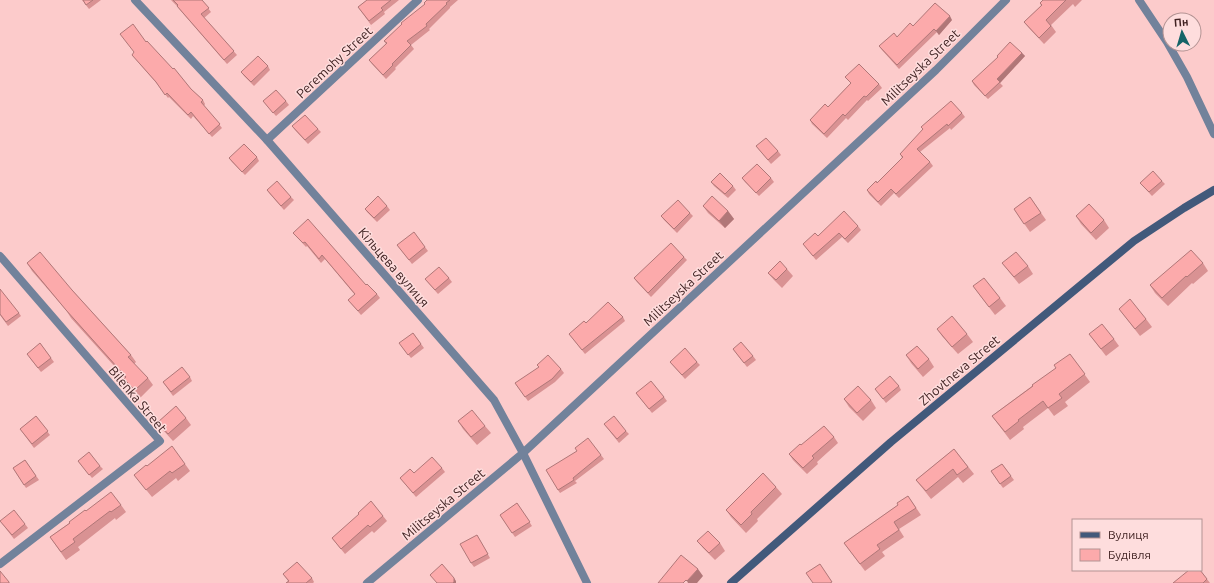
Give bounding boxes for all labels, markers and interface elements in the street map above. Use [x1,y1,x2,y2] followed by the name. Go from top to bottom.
[1162,12,1202,52] north arrow
[1173,15,1189,29] text: Пн
[293,23,375,101] street label: Peremohy Street
[878,26,962,108] street label: Militseyska Street
[356,225,432,309] street label: Кільцева вулиця
[640,248,726,328] street label: Militseyska Street
[916,332,1002,408] street label: Zhovtneva Street
[106,363,170,435] street label: Bilenka Street
[399,465,487,543] street label: Militseyska Street
[1072,519,1202,571] legend
[1108,528,1149,541] text: Вулиця
[1108,548,1151,561] text: Будівля

